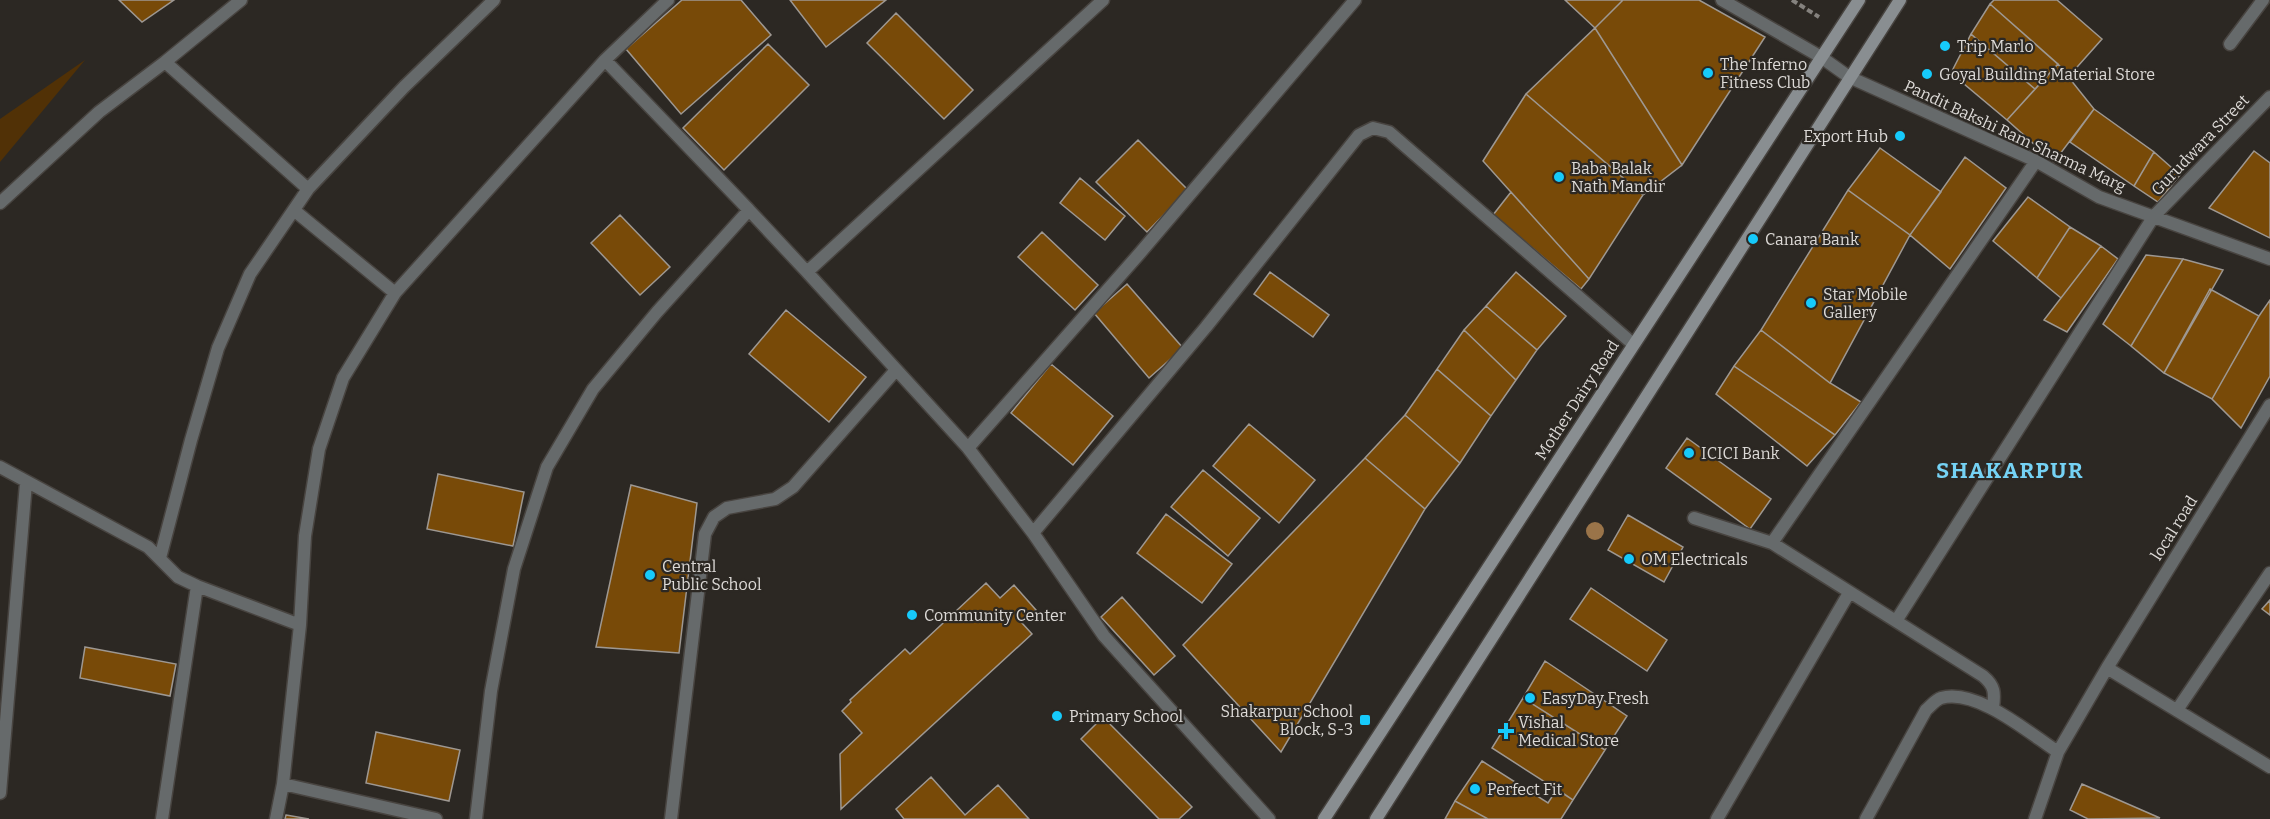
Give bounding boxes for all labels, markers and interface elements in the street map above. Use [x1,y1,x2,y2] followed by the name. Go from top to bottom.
[1957,37,2034,56] place label: Trip Marlo
[1938,39,1952,53] marker: Trip Marlo
[1720,55,1810,92] place label: The Inferno Fitness Club
[1939,65,2155,84] place label: Goyal Building Material Store
[1701,66,1715,80] marker: The Inferno Fitness Club
[1920,67,1934,81] marker: Goyal Building Material Store
[1901,76,2129,196] street label: Pandit Bakshi Ram Sharma Marg
[2147,91,2253,199] street label: Gurudwara Street
[1803,127,1888,146] place label: Export Hub
[1893,129,1907,143] marker: Export Hub
[1571,159,1665,196] place label: Baba Balak Nath Mandir
[1552,170,1566,184] marker: Baba Balak Nath Mandir
[1765,230,1859,249] place label: Canara Bank
[1746,232,1760,246] marker: Canara Bank
[1823,285,1908,322] place label: Star Mobile Gallery
[1804,296,1818,310] marker: Star Mobile Gallery
[1531,336,1623,463] street label: Mother Dairy Road
[1701,444,1780,463] place label: ICICI Bank
[1682,446,1696,460] marker: ICICI Bank
[1936,457,2084,484] district label: SHAKARPUR
[2147,492,2202,564] street label: local road
[1641,550,1748,569] place label: OM Electricals
[1622,552,1636,566] marker: OM Electricals
[662,557,762,594] place label: Central Public School
[643,568,657,582] marker: Central Public School
[924,606,1066,625] place label: Community Center
[905,608,919,622] marker: Community Center
[1542,689,1649,708] place label: EasyDay Fresh
[1523,691,1537,705] marker: EasyDay Fresh
[1220,702,1353,739] place label: Shakarpur School Block, S-3
[1069,707,1184,726] place label: Primary School
[1050,709,1064,723] marker: Primary School
[1358,713,1372,727] marker: Shakarpur School Block, S-3
[1518,713,1619,750] place label: Vishal Medical Store
[1499,724,1513,738] marker: Vishal Medical Store
[1487,780,1563,799] place label: Perfect Fit
[1468,782,1482,796] marker: Perfect Fit

